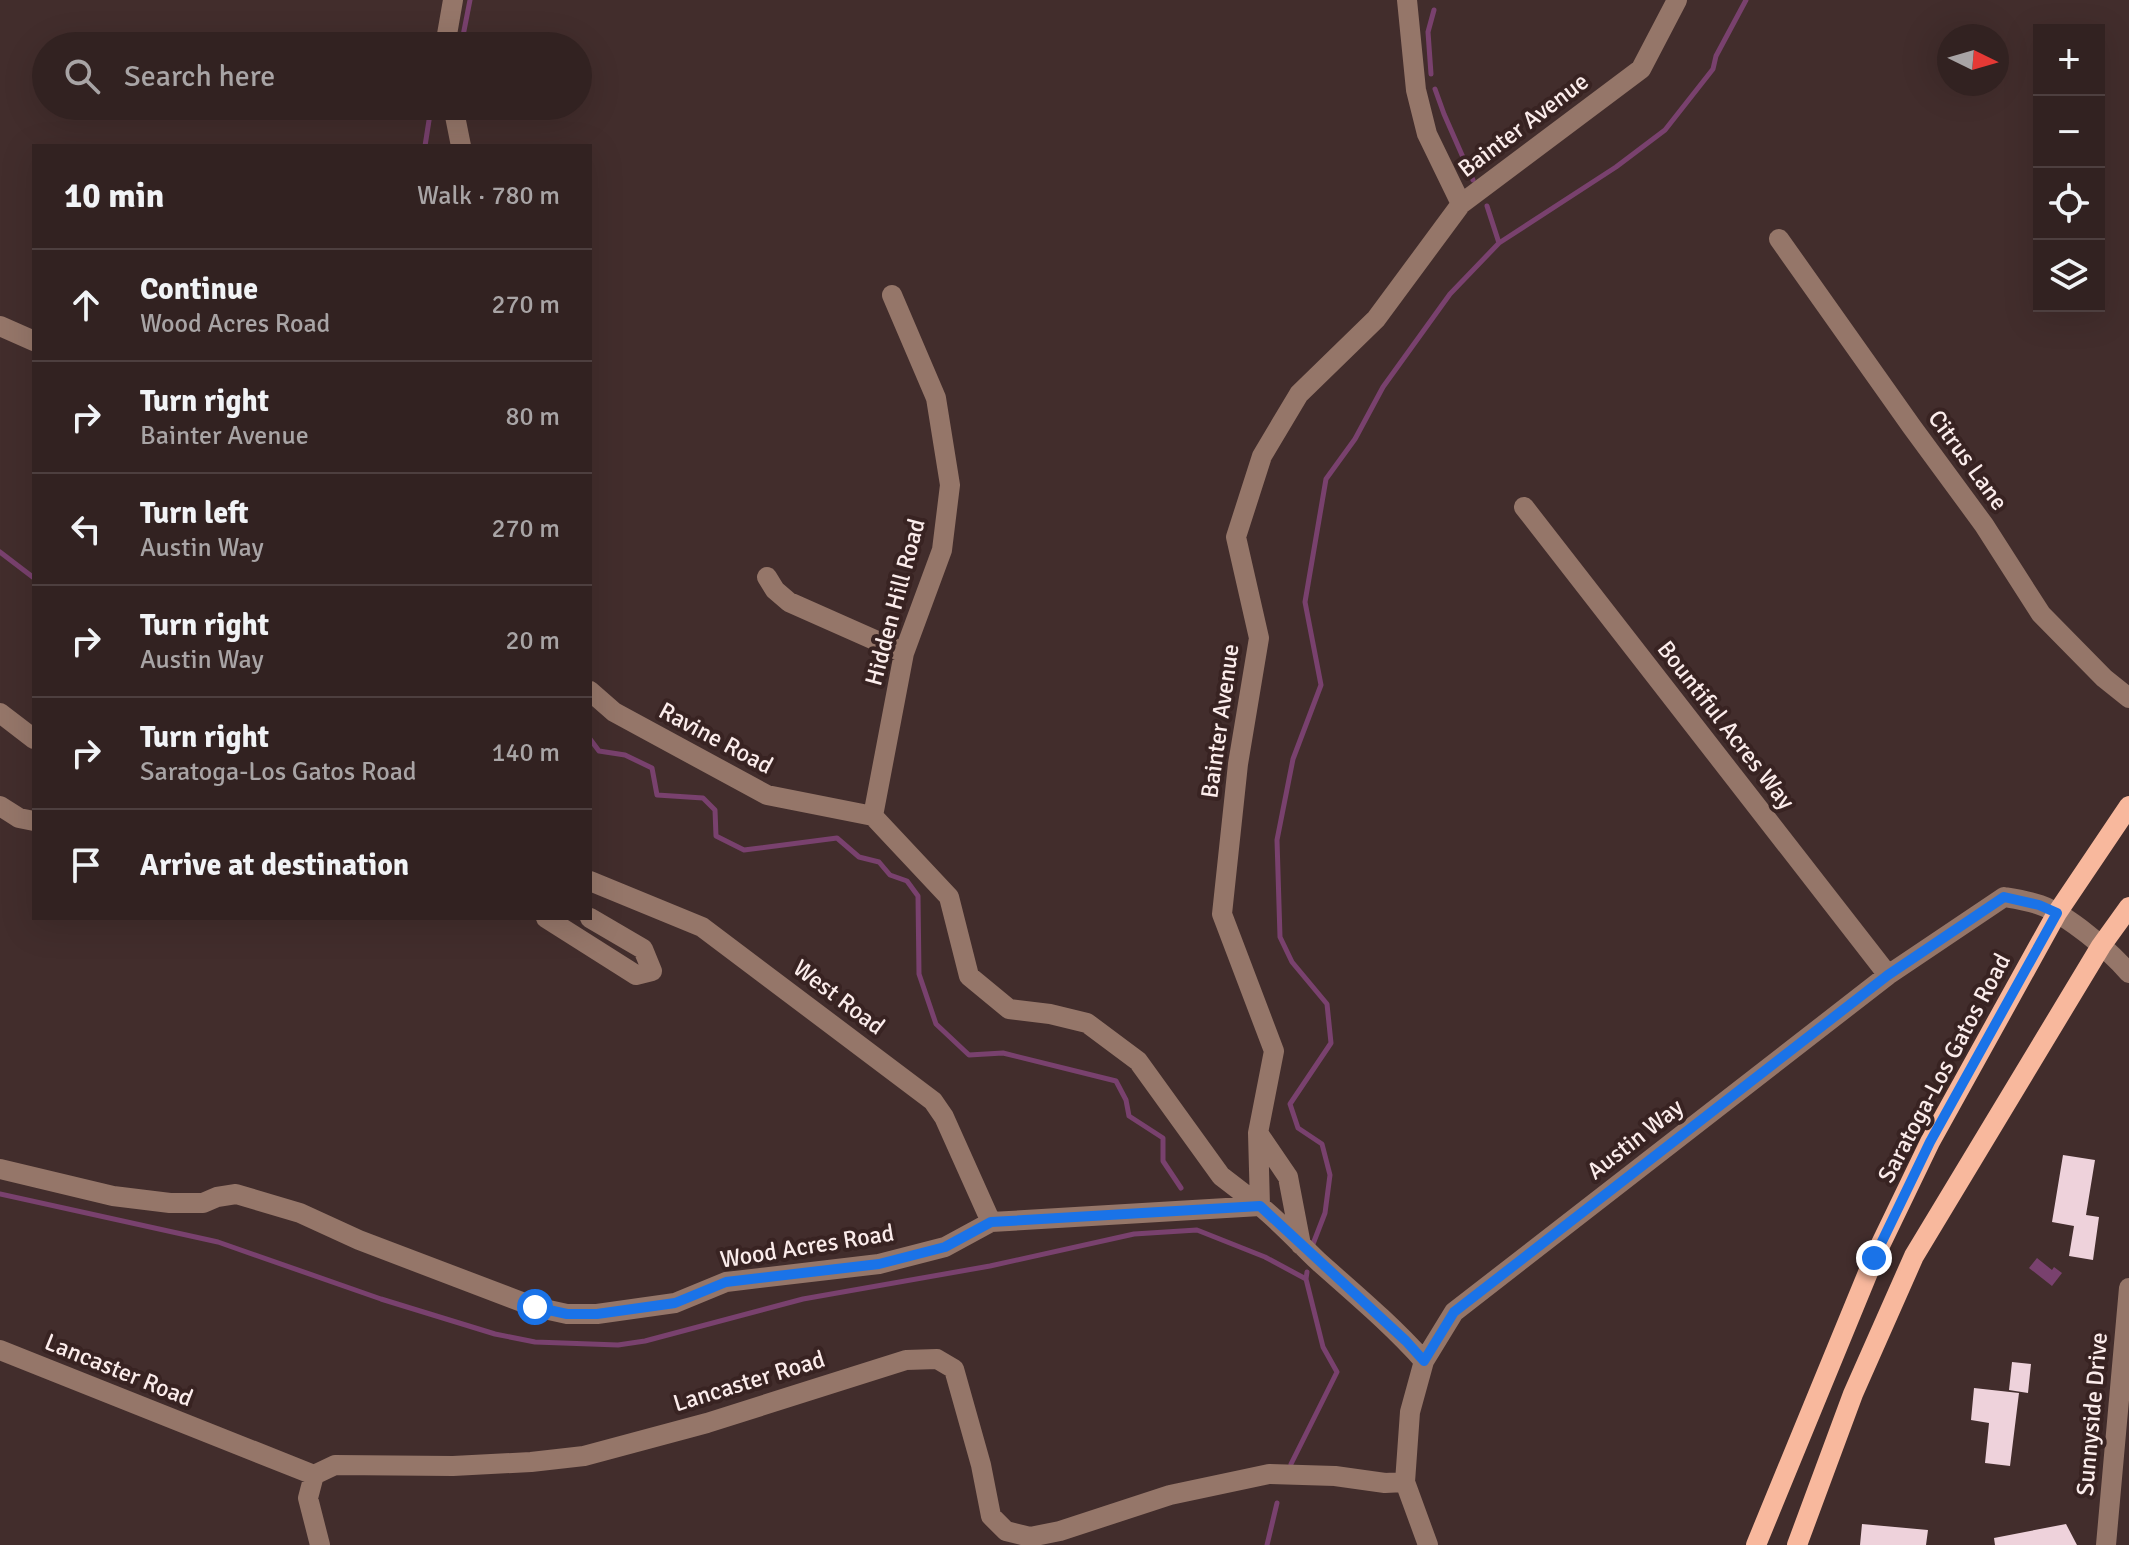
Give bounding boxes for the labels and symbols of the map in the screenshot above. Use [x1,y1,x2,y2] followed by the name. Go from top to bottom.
[1937,24,2009,96] north arrow
[1452,66,1594,184] street label: Bainter Avenue
[1922,404,2014,516] street label: Citrus Lane
[858,515,932,689] street label: Hidden Hill Road
[1651,634,1801,816] street label: Bountiful Acres Way
[1194,642,1246,800] street label: Bainter Avenue
[654,695,778,781] street label: Ravine Road
[1871,948,2017,1188] street label: Saratoga-Los Gatos Road
[787,953,891,1041] street label: West Road
[1581,1092,1689,1186] street label: Austin Way
[718,1217,896,1275] street label: Wood Acres Road
[1856,1240,1892,1276] route end
[517,1289,553,1325] route start
[40,1327,198,1413] street label: Lancaster Road
[2070,1331,2114,1497] street label: Sunnyside Drive
[669,1344,829,1418] street label: Lancaster Road

